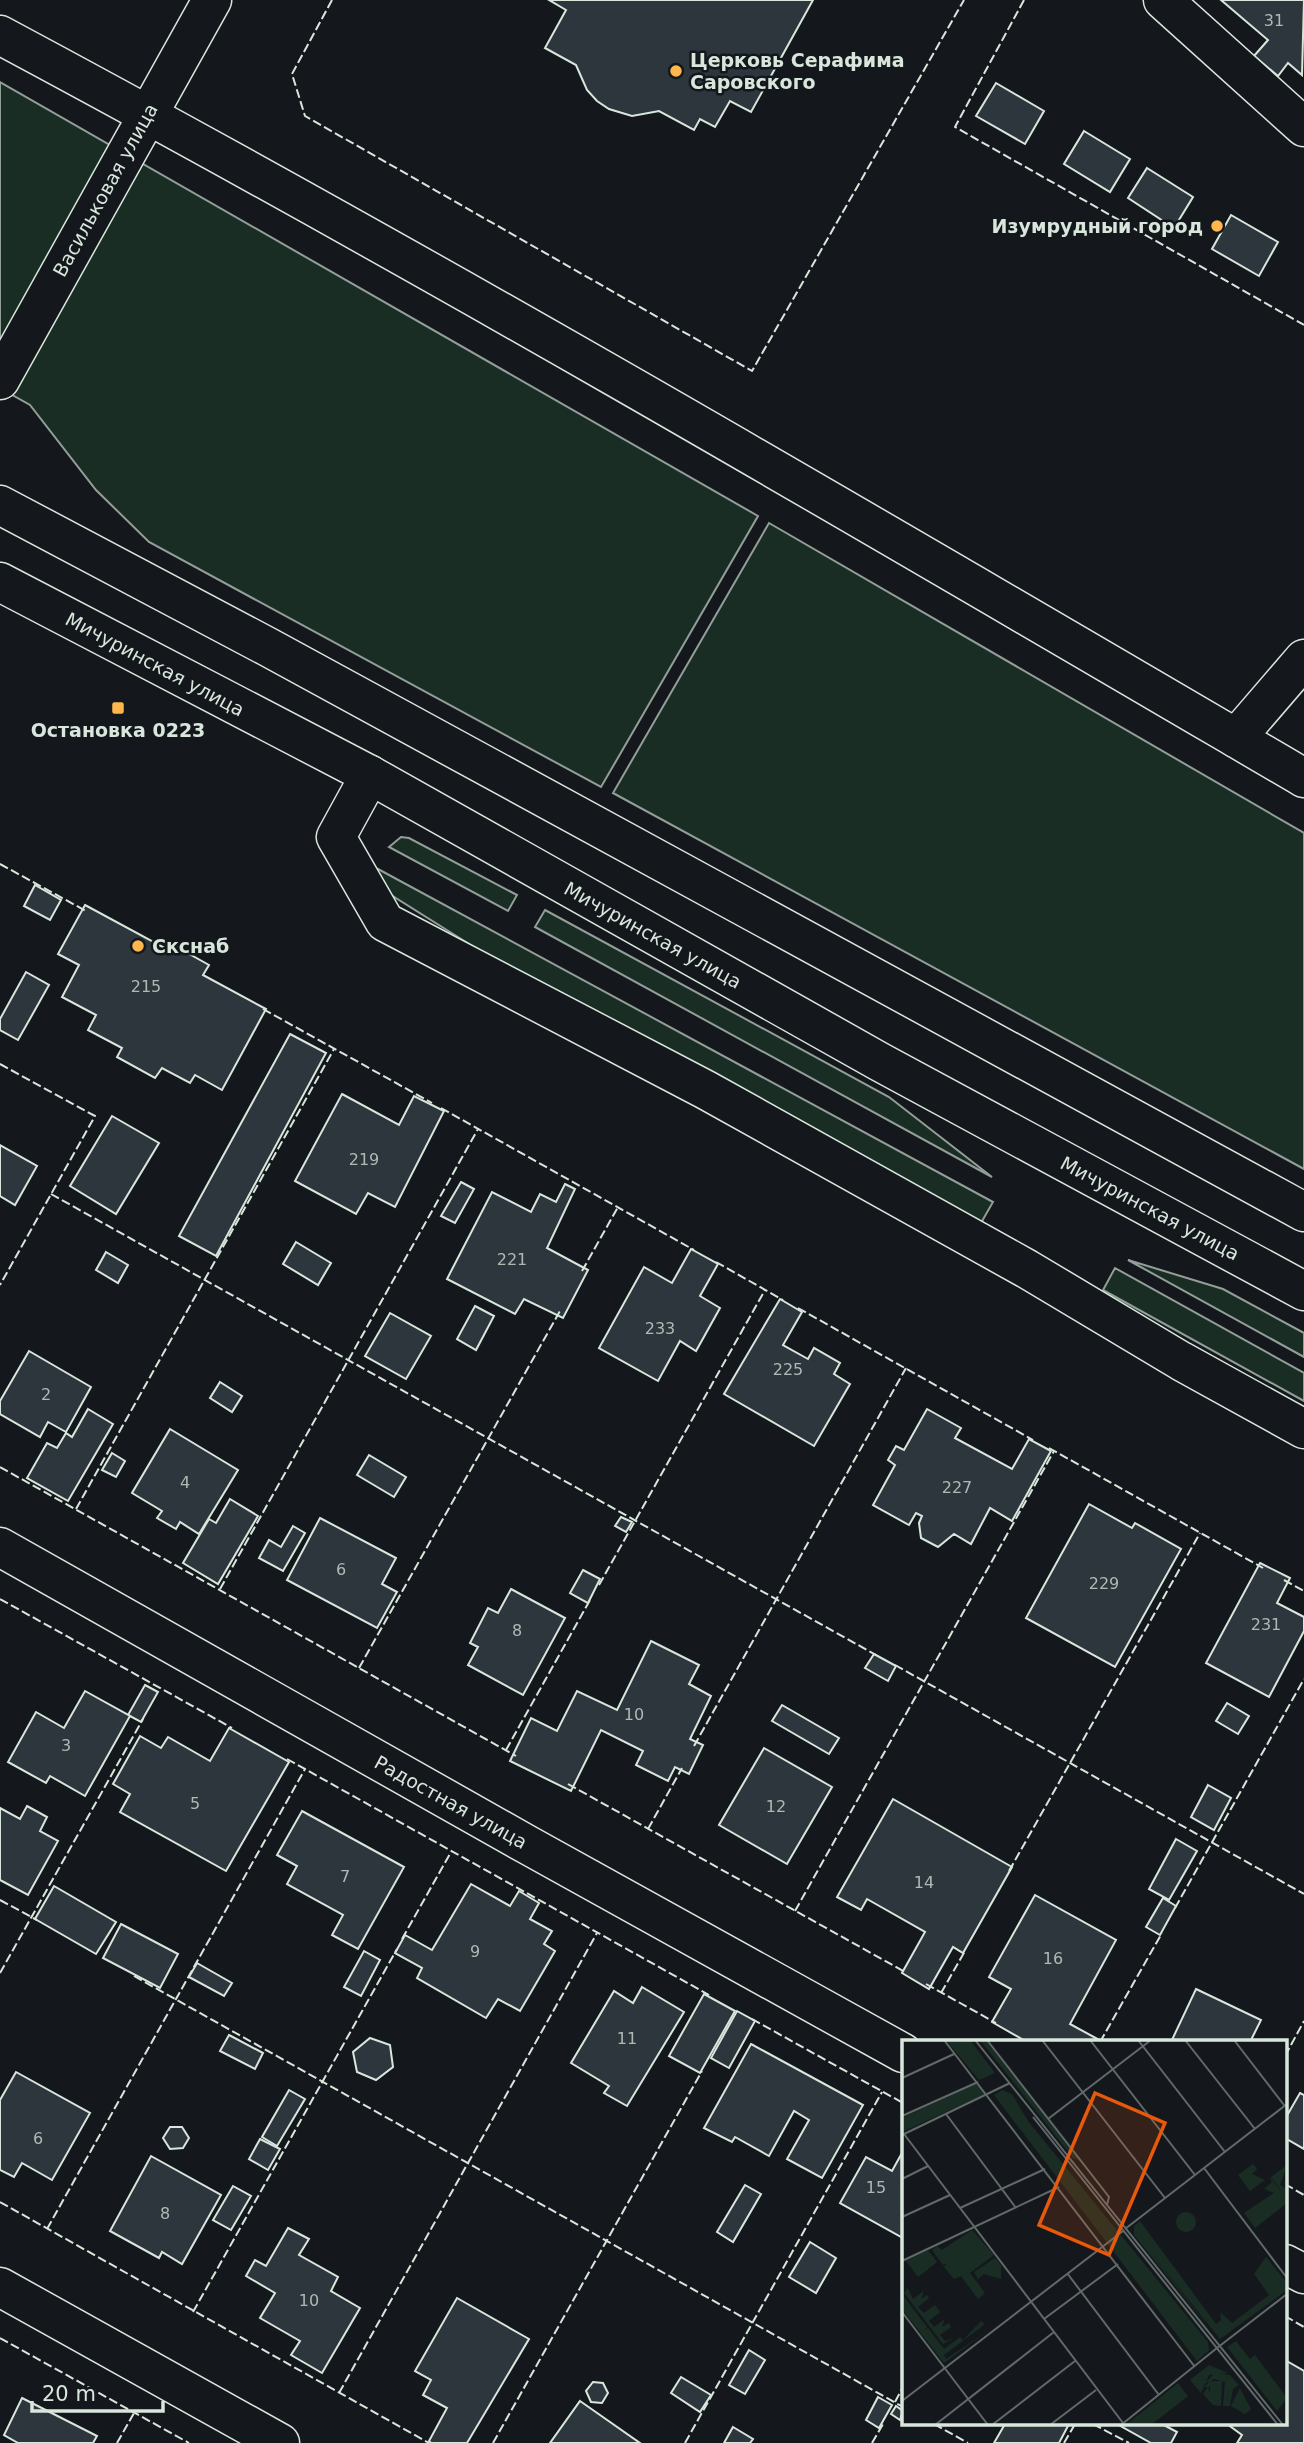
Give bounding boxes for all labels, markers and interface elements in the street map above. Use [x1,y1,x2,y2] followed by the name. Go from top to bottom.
[1264,11,1284,30] house number: 31
[690,49,904,93] place label: Церковь Серафима Саровского
[668,63,684,79] marker: Церковь Серафима Саровского
[48,100,162,280] street label: Васильковая улица
[992,215,1203,237] place label: Изумрудный город
[1209,218,1225,234] marker: Изумрудный город
[62,607,248,721] street label: Мичуринская улица
[110,700,126,716] marker: Остановка 0223
[31,719,205,741] place label: Остановка 0223
[560,877,746,993] street label: Мичуринская улица
[152,935,229,957] place label: Скснаб
[130,938,146,954] marker: Скснаб
[131,977,161,996] house number: 215
[349,1150,379,1169] house number: 219
[1057,1151,1243,1265] street label: Мичуринская улица
[497,1250,527,1269] house number: 221
[645,1319,675,1338] house number: 233
[773,1360,803,1379] house number: 225
[41,1385,51,1404] house number: 2
[180,1473,190,1492] house number: 4
[942,1478,972,1497] house number: 227
[336,1560,346,1579] house number: 6
[1089,1574,1119,1593] house number: 229
[1251,1615,1281,1634] house number: 231
[512,1621,522,1640] house number: 8
[624,1705,644,1724] house number: 10
[61,1736,71,1755] house number: 3
[371,1751,531,1853] street label: Радостная улица
[190,1794,200,1813] house number: 5
[766,1797,786,1816] house number: 12
[340,1867,350,1886] house number: 7
[914,1873,934,1892] house number: 14
[470,1942,480,1961] house number: 9
[1043,1949,1063,1968] house number: 16
[617,2029,637,2048] house number: 11
[902,2040,1286,2426] inset map
[33,2129,43,2148] house number: 6
[866,2178,886,2197] house number: 15
[160,2204,170,2223] house number: 8
[299,2291,319,2310] house number: 10
[32,2370,163,2414] scale bar
[42,2382,96,2406] text: 20 m

